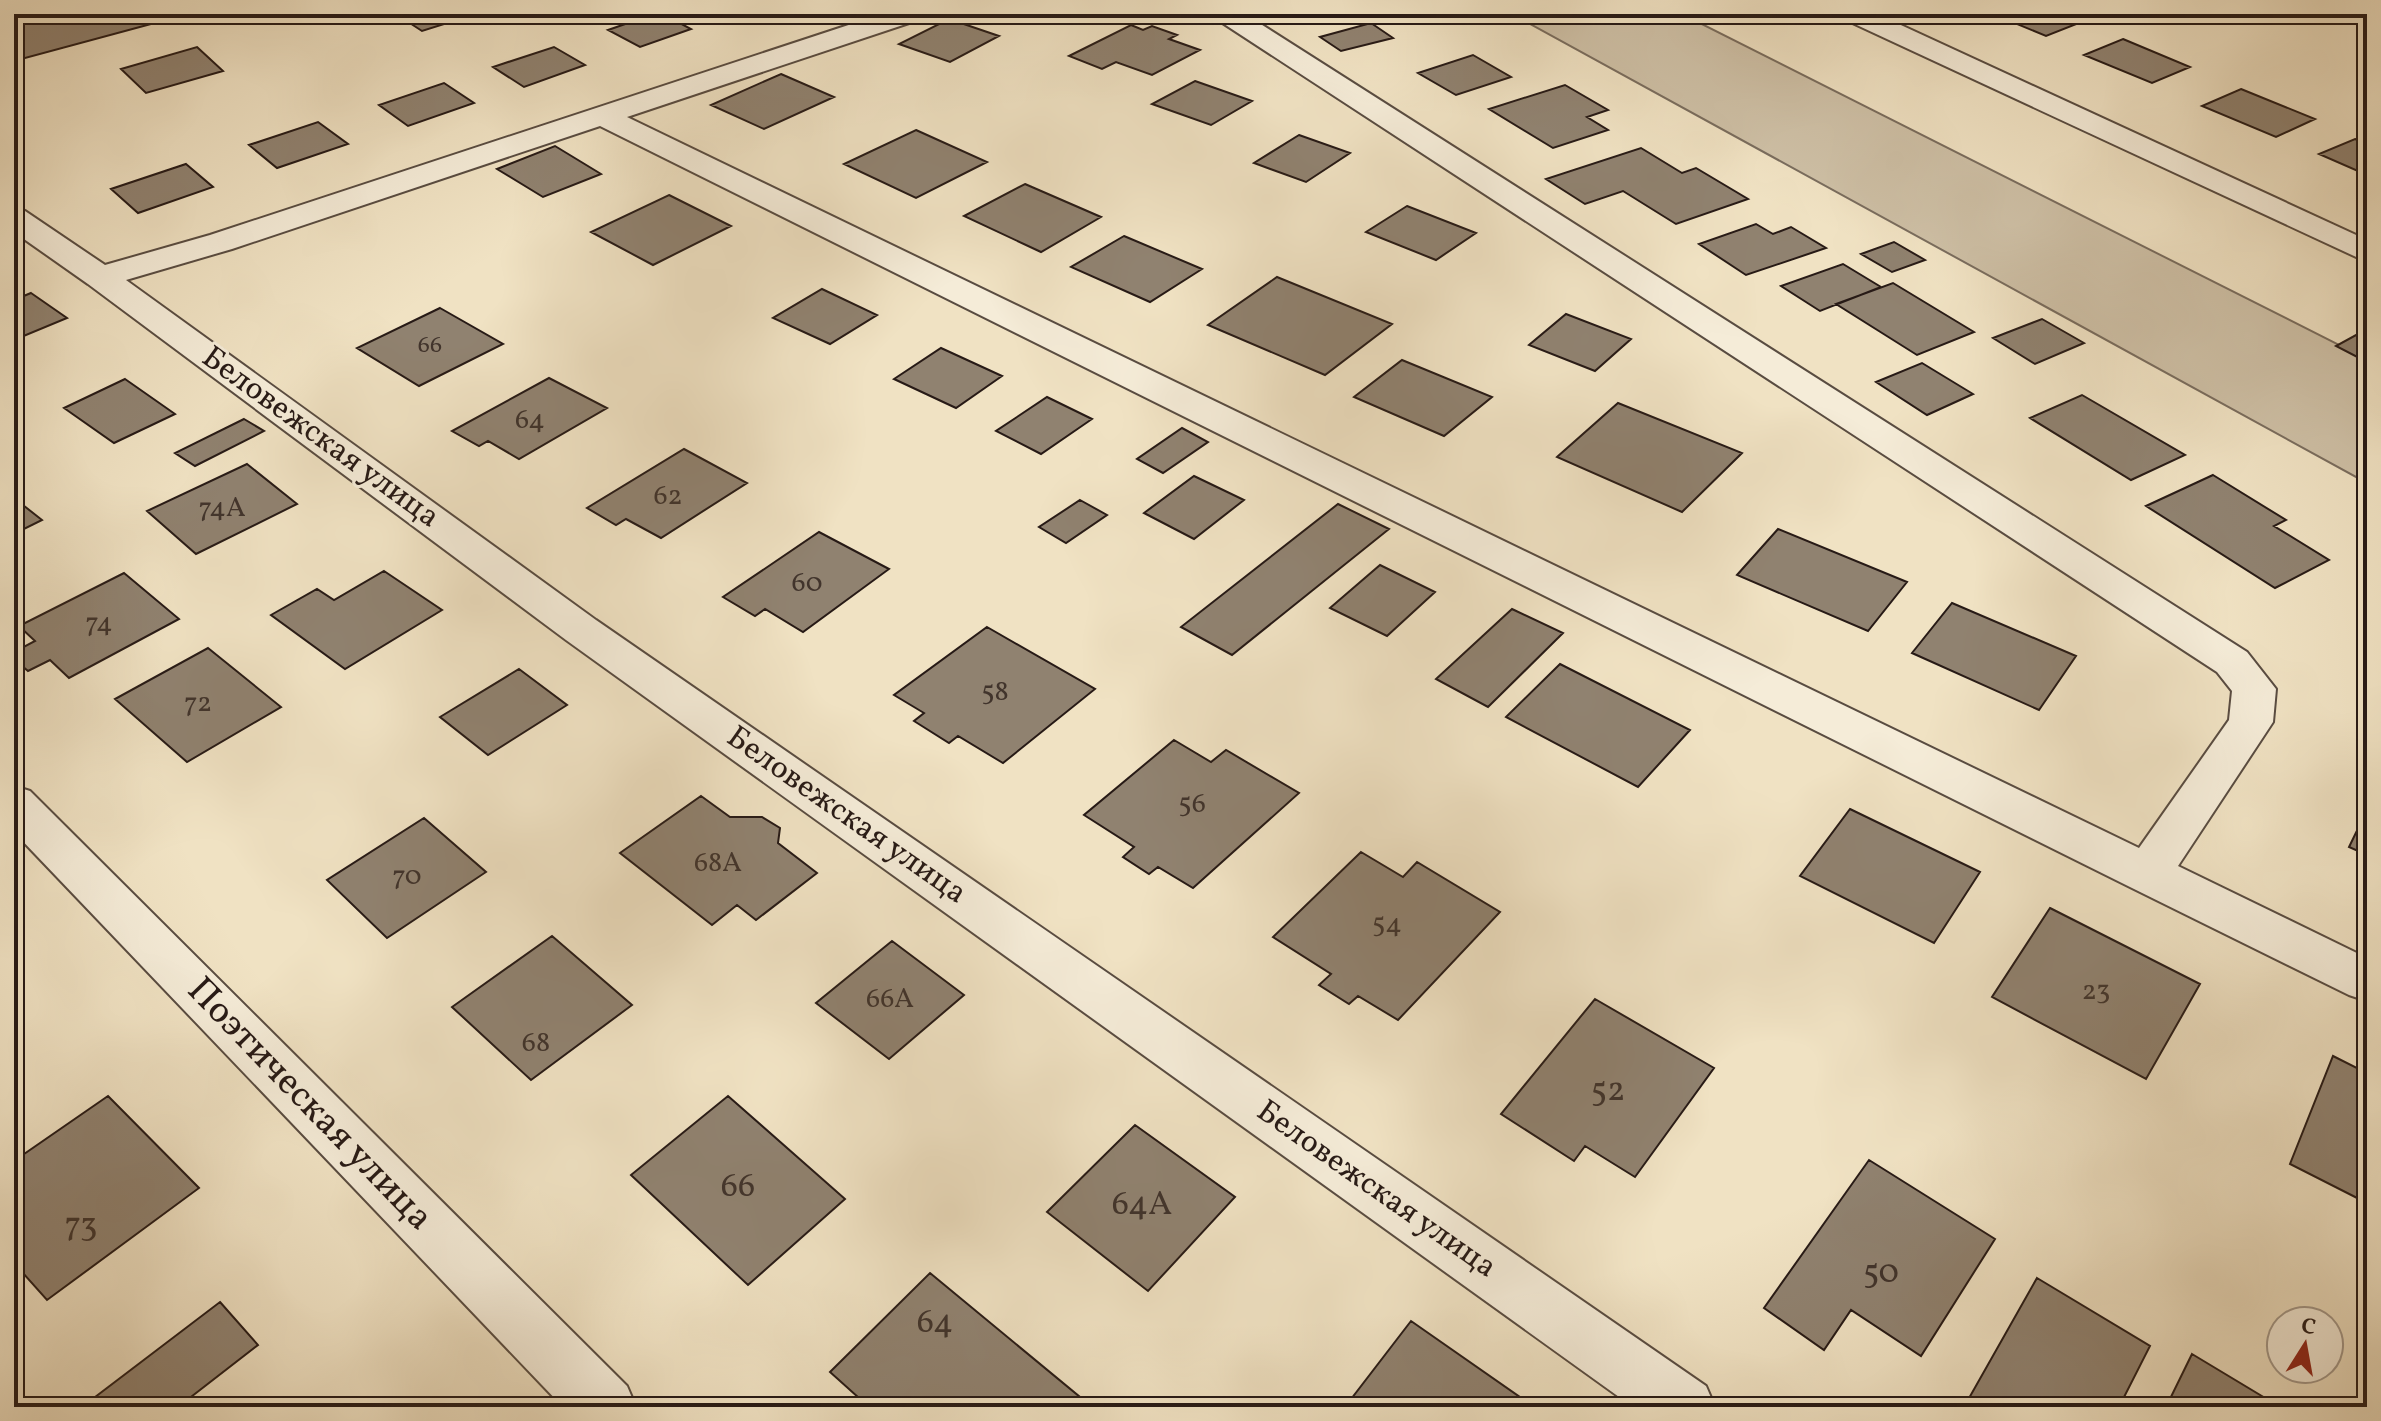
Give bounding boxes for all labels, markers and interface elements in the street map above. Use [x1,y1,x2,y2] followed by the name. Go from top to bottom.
[418,329,442,363] house number: 66
[192,337,448,539] street label: Беловежская улица
[515,401,545,440] house number: 64
[653,477,683,516] house number: 62
[198,489,246,528] house number: 74А
[792,564,823,603] house number: 60
[85,604,113,643] house number: 74
[981,673,1009,712] house number: 58
[184,684,212,723] house number: 72
[717,716,975,916] street label: Беловежская улица
[1178,785,1206,824] house number: 56
[694,844,742,883] house number: 68А
[392,857,422,896] house number: 70
[1372,905,1402,944] house number: 54
[174,966,444,1244] street label: Поэтическая улица
[2082,972,2110,1011] house number: 23
[866,980,914,1019] house number: 66А
[522,1024,550,1063] house number: 68
[1591,1068,1625,1115] house number: 52
[1247,1090,1505,1290] street label: Беловежская улица
[721,1164,755,1211] house number: 66
[1112,1182,1172,1229] house number: 64А
[65,1203,97,1250] house number: 73
[1863,1250,1899,1297] house number: 50
[917,1300,953,1347] house number: 64
[2265,1305,2345,1385] north arrow
[2298,1311,2318,1344] text: С

